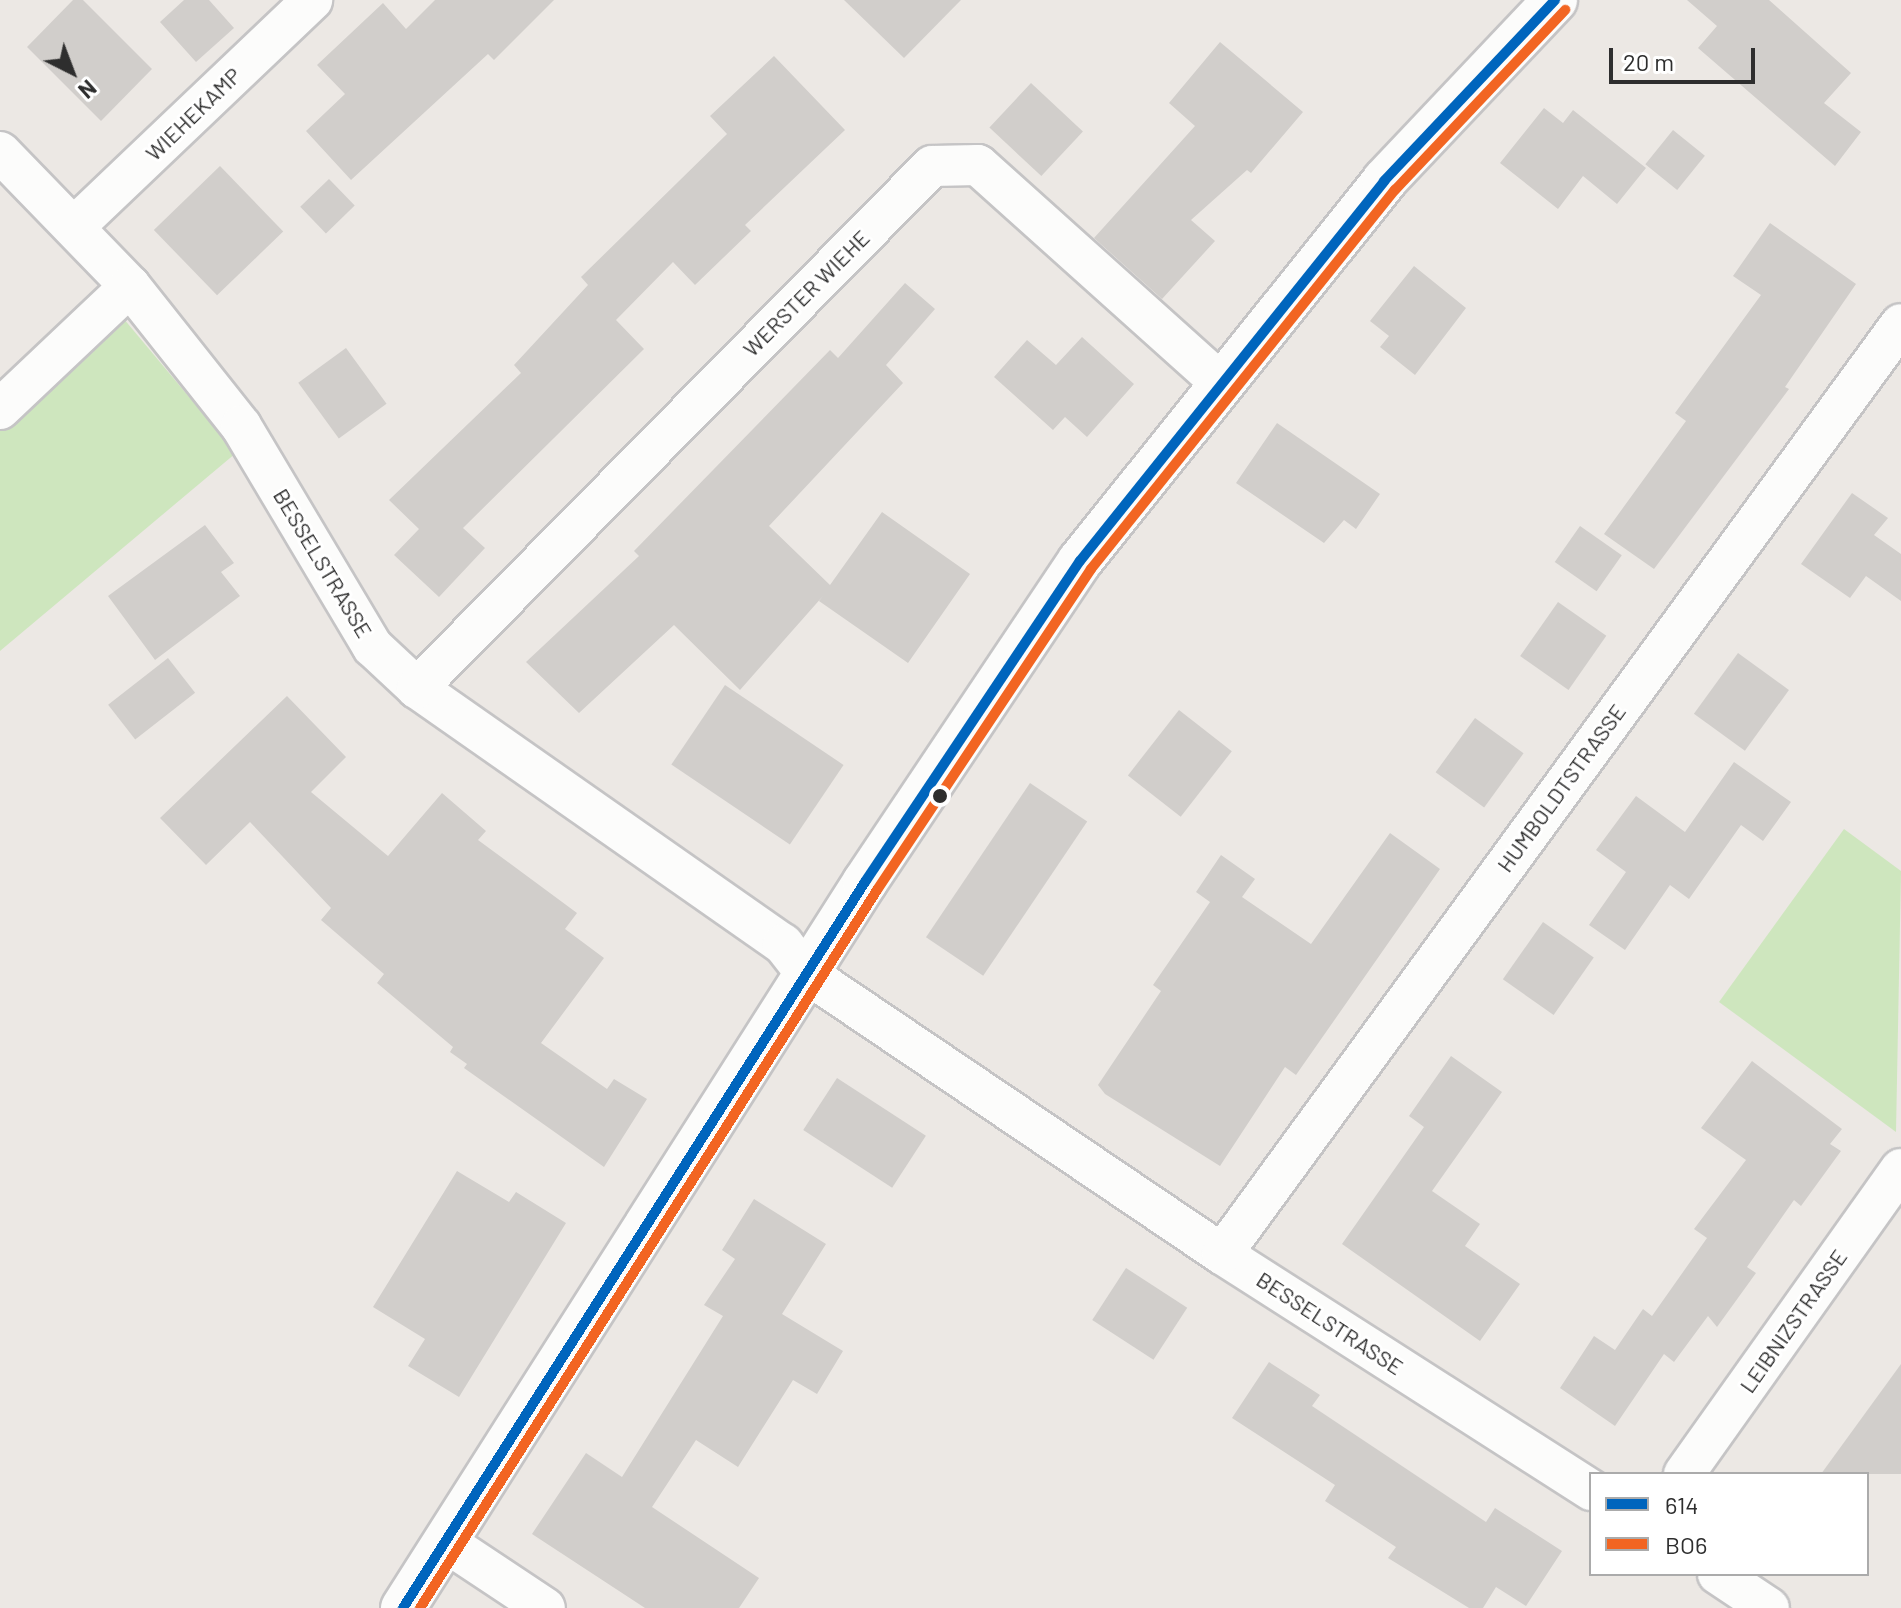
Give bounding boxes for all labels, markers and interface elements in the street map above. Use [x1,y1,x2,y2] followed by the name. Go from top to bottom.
[32,32,112,112] north arrow
[1613,32,1759,82] scale bar
[1623,47,1674,76] text: 20 m
[140,62,246,166] street label: WIEHEKAMP
[74,75,102,104] text: N
[737,224,875,362] street label: WERSTER WIEHE
[268,484,378,642] street label: BESSELSTRASSE
[1491,699,1631,877] street label: HUMBOLDTSTRASSE
[932,788,948,804] unlabelled marker
[1734,1244,1852,1398] street label: LEIBNIZSTRASSE
[1252,1266,1408,1380] street label: BESSELSTRASSE
[1589,1472,1869,1576] legend
[1665,1490,1699,1519] text: 614
[1665,1530,1707,1559] text: BO6

